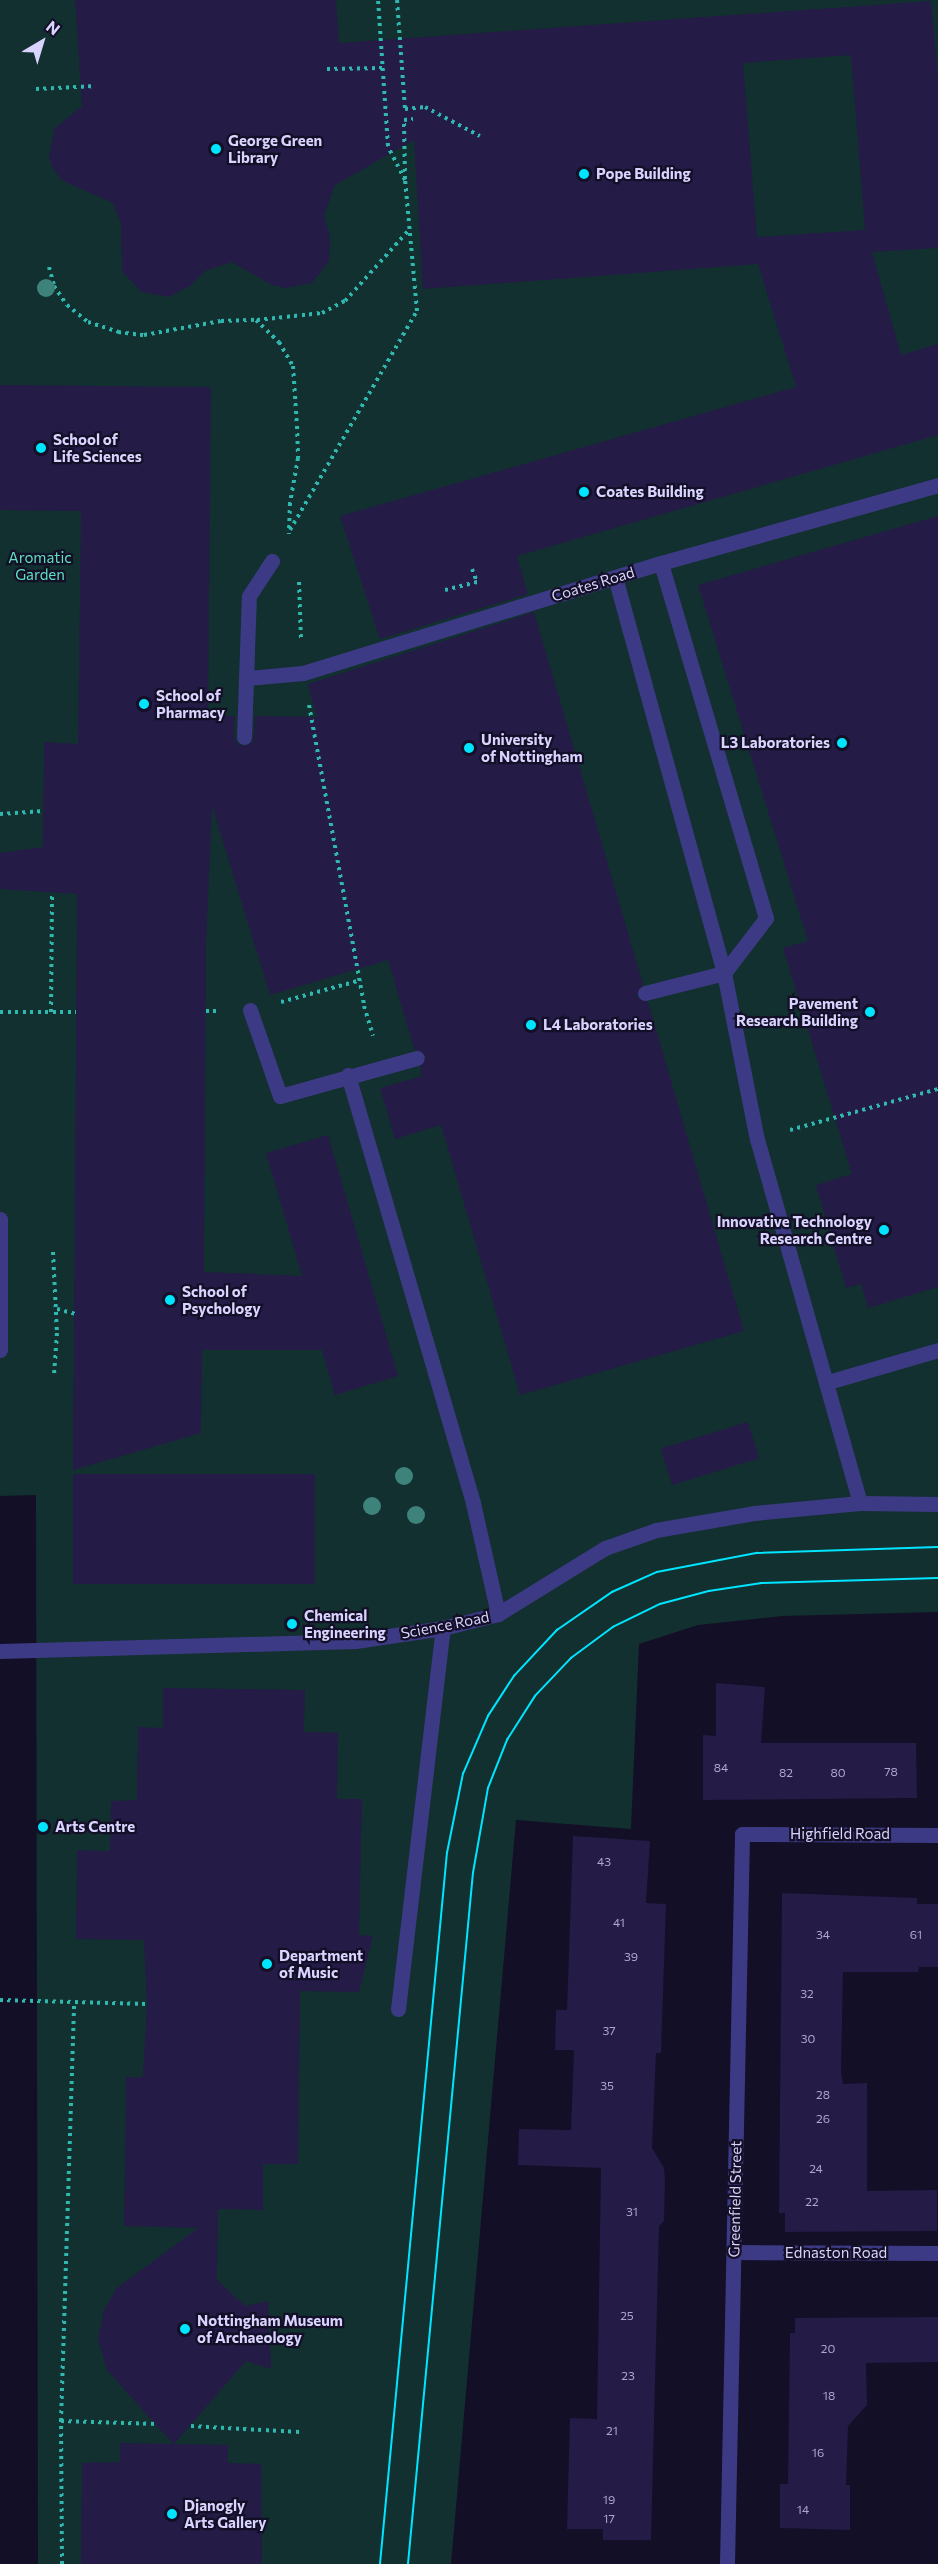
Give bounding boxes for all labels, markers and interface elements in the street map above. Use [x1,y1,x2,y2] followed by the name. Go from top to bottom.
[12,12,72,72] north arrow
[43,16,64,39] text: N
[228,131,322,166] place label: George Green Library
[209,142,223,156] marker: George Green Library
[596,165,691,183] place label: Pope Building
[577,167,591,181] marker: Pope Building
[53,430,142,465] place label: School of Life Sciences
[34,441,48,455] marker: School of Life Sciences
[596,483,704,501] place label: Coates Building
[577,485,591,499] marker: Coates Building
[8,548,72,583] park label: Aromatic Garden
[549,563,637,605] street label: Coates Road
[156,686,225,721] place label: School of Pharmacy
[137,697,151,711] marker: School of Pharmacy
[481,730,583,765] place label: University of Nottingham
[721,734,830,752] place label: L3 Laboratories
[835,736,849,750] marker: L3 Laboratories
[462,741,476,755] marker: University of Nottingham
[736,994,858,1029] place label: Pavement Research Building
[863,1005,877,1019] marker: Pavement Research Building
[543,1016,653,1034] place label: L4 Laboratories
[524,1018,538,1032] marker: L4 Laboratories
[717,1212,872,1247] place label: Innovative Technology Research Centre
[877,1223,891,1237] marker: Innovative Technology Research Centre
[182,1282,261,1317] place label: School of Psychology
[163,1293,177,1307] marker: School of Psychology
[304,1606,386,1641] place label: Chemical Engineering
[399,1608,491,1642] street label: Science Road
[285,1617,299,1631] marker: Chemical Engineering
[714,1761,728,1775] house number: 84
[884,1765,898,1779] house number: 78
[779,1766,793,1780] house number: 82
[830,1766,846,1780] house number: 80
[55,1818,135,1836] place label: Arts Centre
[36,1820,50,1834] marker: Arts Centre
[790,1825,890,1843] street label: Highfield Road
[597,1855,611,1869] house number: 43
[613,1916,625,1930] house number: 41
[816,1928,830,1942] house number: 34
[910,1928,922,1942] house number: 61
[279,1946,363,1981] place label: Department of Music
[624,1950,638,1964] house number: 39
[260,1957,274,1971] marker: Department of Music
[800,1987,814,2001] house number: 32
[602,2024,616,2038] house number: 37
[801,2032,815,2046] house number: 30
[600,2079,614,2093] house number: 35
[816,2088,830,2102] house number: 28
[816,2112,830,2126] house number: 26
[725,2141,745,2257] street label: Greenfield Street
[809,2162,823,2176] house number: 24
[805,2195,819,2209] house number: 22
[626,2205,638,2219] house number: 31
[785,2244,887,2262] street label: Ednaston Road
[620,2309,634,2323] house number: 25
[197,2311,343,2346] place label: Nottingham Museum of Archaeology
[178,2322,192,2336] marker: Nottingham Museum of Archaeology
[821,2342,835,2356] house number: 20
[621,2369,635,2383] house number: 23
[823,2389,835,2403] house number: 18
[606,2424,618,2438] house number: 21
[812,2446,824,2460] house number: 16
[603,2493,615,2507] house number: 19
[184,2496,266,2531] place label: Djanogly Arts Gallery
[797,2503,809,2517] house number: 14
[165,2507,179,2521] marker: Djanogly Arts Gallery
[603,2512,615,2526] house number: 17

